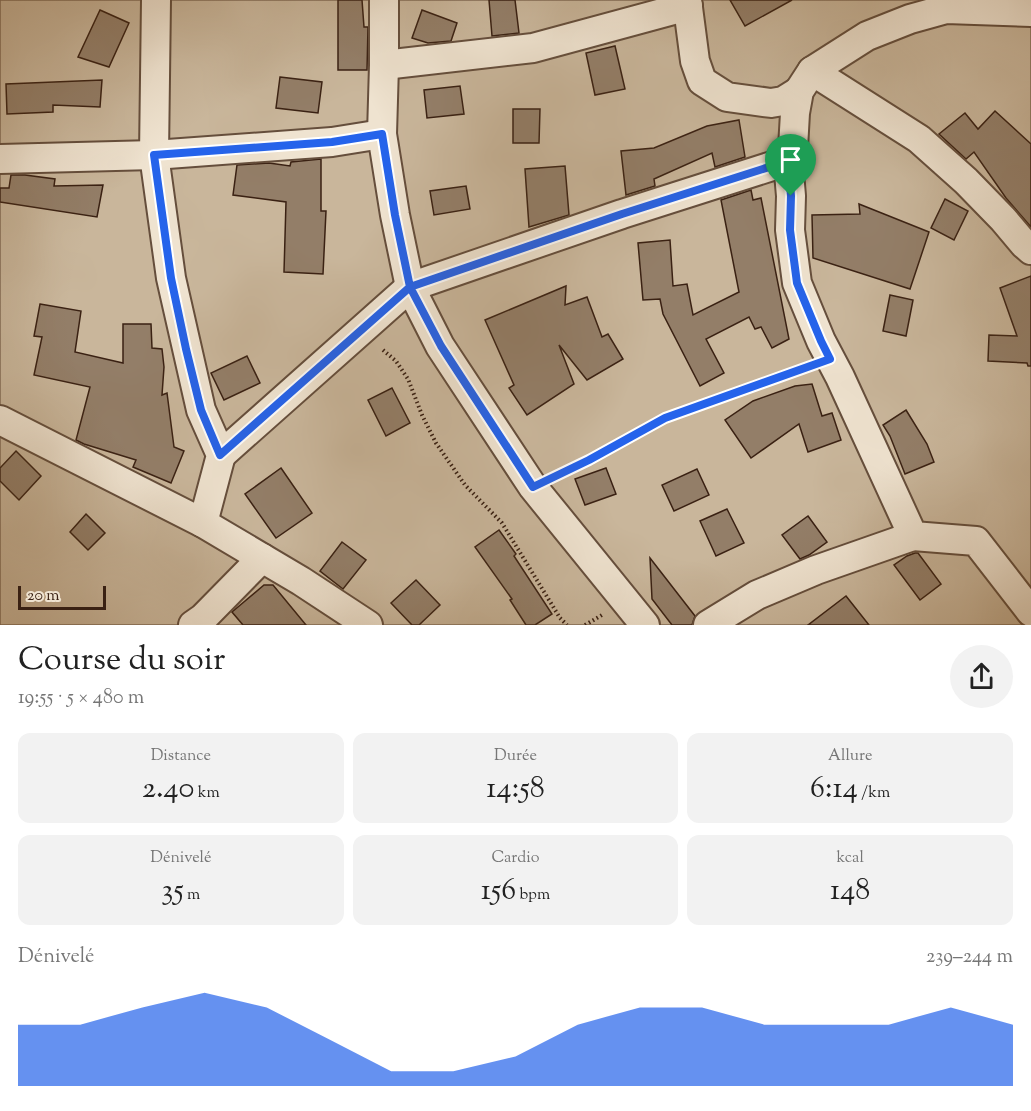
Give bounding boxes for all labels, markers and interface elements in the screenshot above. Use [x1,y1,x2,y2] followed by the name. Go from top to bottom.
[765,134,816,196] pin
[774,143,807,176] icon: arrive
[18,583,106,610] scale bar
[27,585,60,608] text: 20 m
[18,637,225,685] text: Course du soir
[950,645,1013,708] button: share
[18,684,144,713] text: 19:55 · 5 × 480 m
[151,745,211,768] text: Distance
[494,745,537,768] text: Durée
[828,745,872,768] text: Allure
[142,768,194,811] text: 2.40
[486,768,545,811] text: 14:58
[810,768,858,811] text: 6:14
[194,782,220,805] text: km
[858,782,890,805] text: /km
[150,847,211,870] text: Dénivelé
[491,847,540,870] text: Cardio
[836,847,864,870] text: kcal
[161,870,184,913] text: 35
[481,870,516,913] text: 156
[830,870,870,913] text: 148
[184,884,200,907] text: m
[516,884,550,907] text: bpm
[18,943,94,972] text: Dénivelé
[926,943,1013,972] text: 239–244 m

